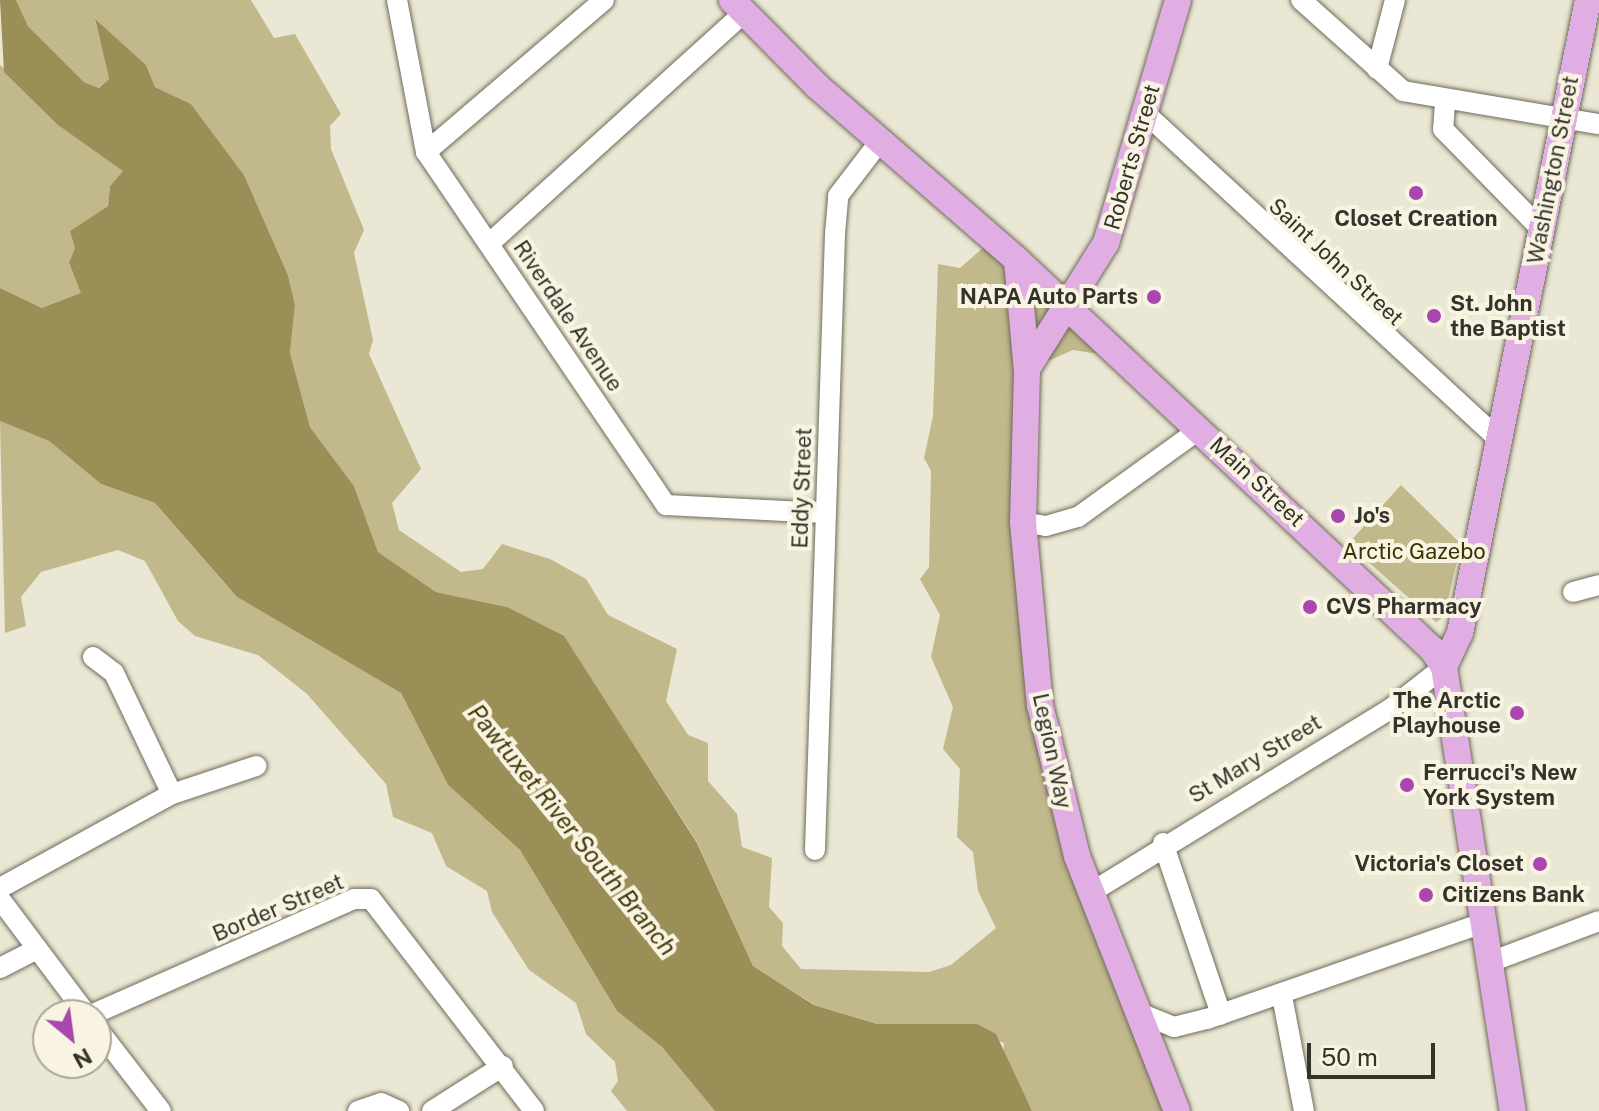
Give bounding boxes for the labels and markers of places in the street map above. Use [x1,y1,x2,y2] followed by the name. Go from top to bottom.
[1407,184,1425,202] marker: Closet Creation
[1334,206,1498,232] place label: Closet Creation
[960,284,1138,310] place label: NAPA Auto Parts
[1145,288,1163,306] marker: NAPA Auto Parts
[1450,290,1566,342] place label: St. John the Baptist
[1425,307,1443,325] marker: St. John the Baptist
[1354,503,1390,529] place label: Jo's
[1329,507,1347,525] marker: Jo's
[1326,594,1482,620] place label: CVS Pharmacy
[1301,598,1319,616] marker: CVS Pharmacy
[1392,687,1501,738] place label: The Arctic Playhouse
[1508,704,1526,722] marker: The Arctic Playhouse
[1423,759,1577,810] place label: Ferrucci's New York System
[1398,776,1416,794] marker: Ferrucci's New York System
[1354,851,1524,877] place label: Victoria's Closet
[1531,855,1549,873] marker: Victoria's Closet
[1442,882,1585,908] place label: Citizens Bank
[1417,886,1435,904] marker: Citizens Bank

